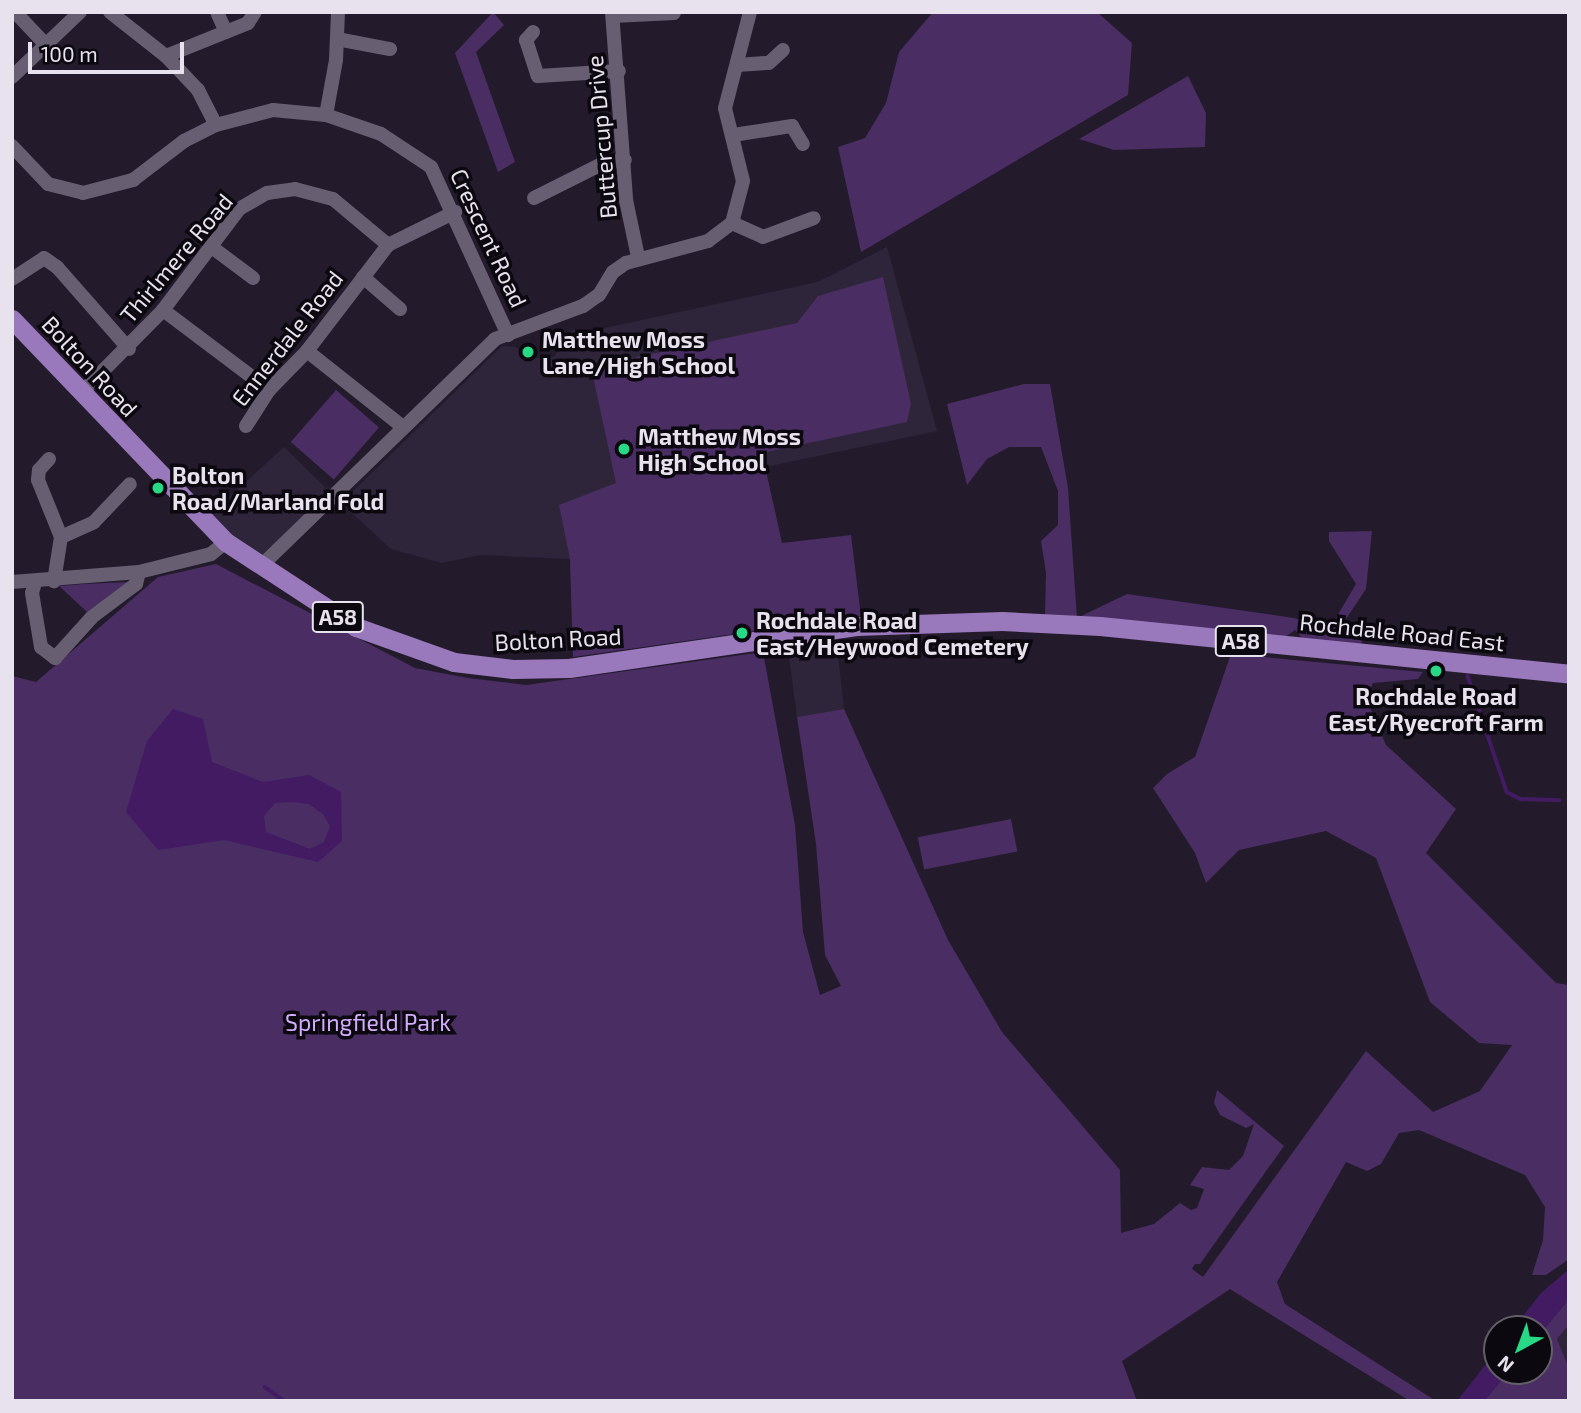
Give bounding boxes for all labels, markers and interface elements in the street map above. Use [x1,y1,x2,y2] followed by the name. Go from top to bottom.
[32,28,187,72] scale bar
[41,41,98,66] text: 100 m
[580,54,622,220] street label: Buttercup Drive
[445,164,533,312] street label: Crescent Road
[114,188,238,328] street label: Thirlmere Road
[226,265,348,411] street label: Ennerdale Road
[37,310,143,422] street label: Bolton Road
[542,325,735,379] place label: Matthew Moss Lane/High School
[520,344,536,360] marker: Matthew Moss Lane/High School
[638,422,801,476] place label: Matthew Moss High School
[616,441,632,457] marker: Matthew Moss High School
[172,461,384,515] place label: Bolton Road/Marland Fold
[150,480,166,496] marker: Bolton Road/Marland Fold
[312,600,364,634] road number: A58
[756,606,1029,660] place label: Rochdale Road East/Heywood Cemetery
[1298,608,1506,656] street label: Rochdale Road East
[494,622,622,656] street label: Bolton Road
[1215,624,1267,658] road number: A58
[734,625,750,641] marker: Rochdale Road East/Heywood Cemetery
[1428,663,1444,679] marker: Rochdale Road East/Ryecroft Farm
[1328,682,1544,736] place label: Rochdale Road East/Ryecroft Farm
[285,1008,451,1036] park label: Springfield Park
[1483,1315,1553,1385] north arrow
[1492,1352,1518,1378] text: N

